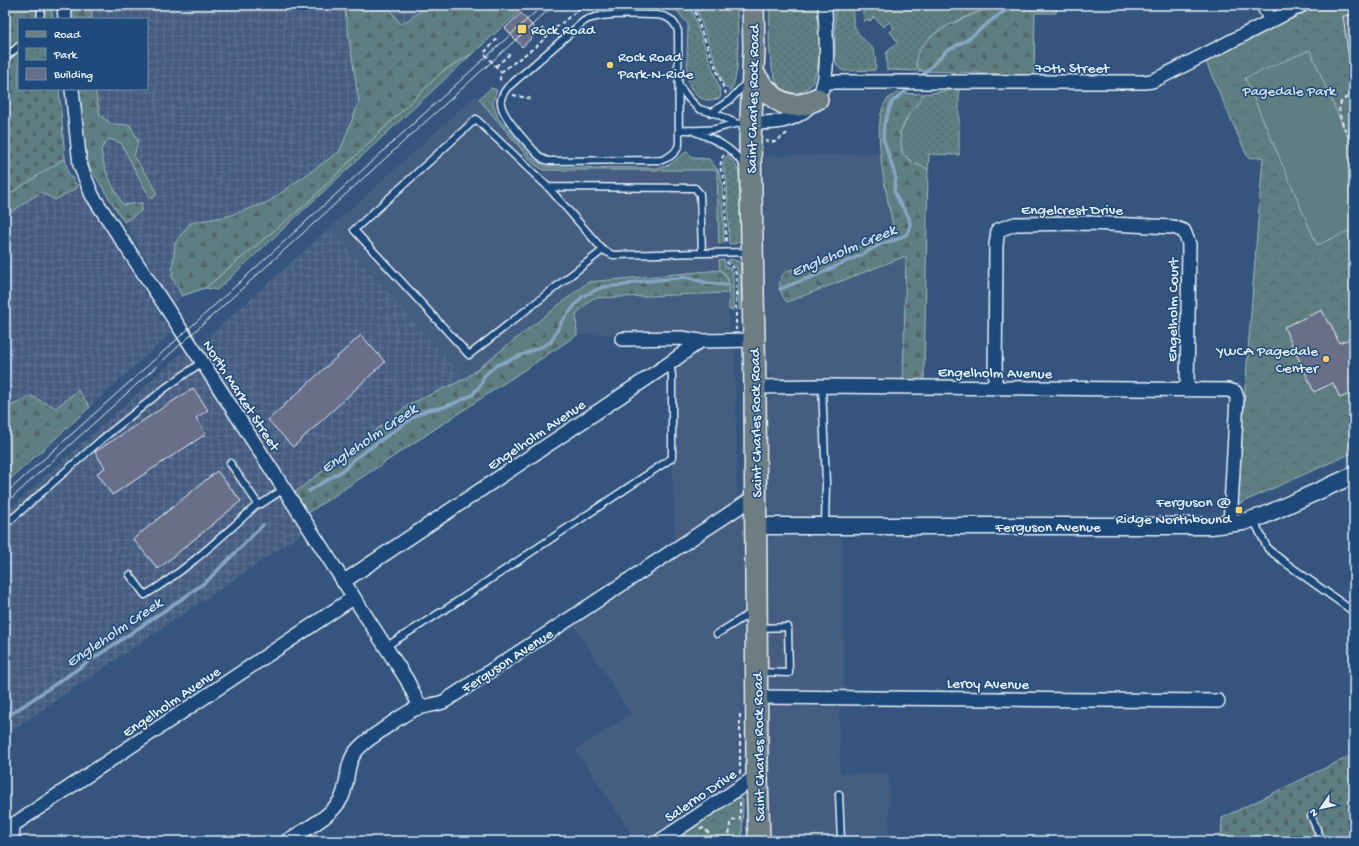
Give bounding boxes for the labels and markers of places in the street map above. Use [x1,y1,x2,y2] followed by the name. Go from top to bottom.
[531,22,596,40] place label: Rock Road
[516,23,528,35] marker: Rock Road
[617,49,694,84] place label: Rock Road Park-N-Ride
[605,60,615,70] marker: Rock Road Park-N-Ride
[1215,343,1320,378] place label: YWCA Pagedale Center
[1321,354,1331,364] marker: YWCA Pagedale Center
[1116,494,1232,529] place label: Ferguson @ Ridge Northbound
[1234,505,1244,515] marker: Ferguson @ Ridge Northbound

